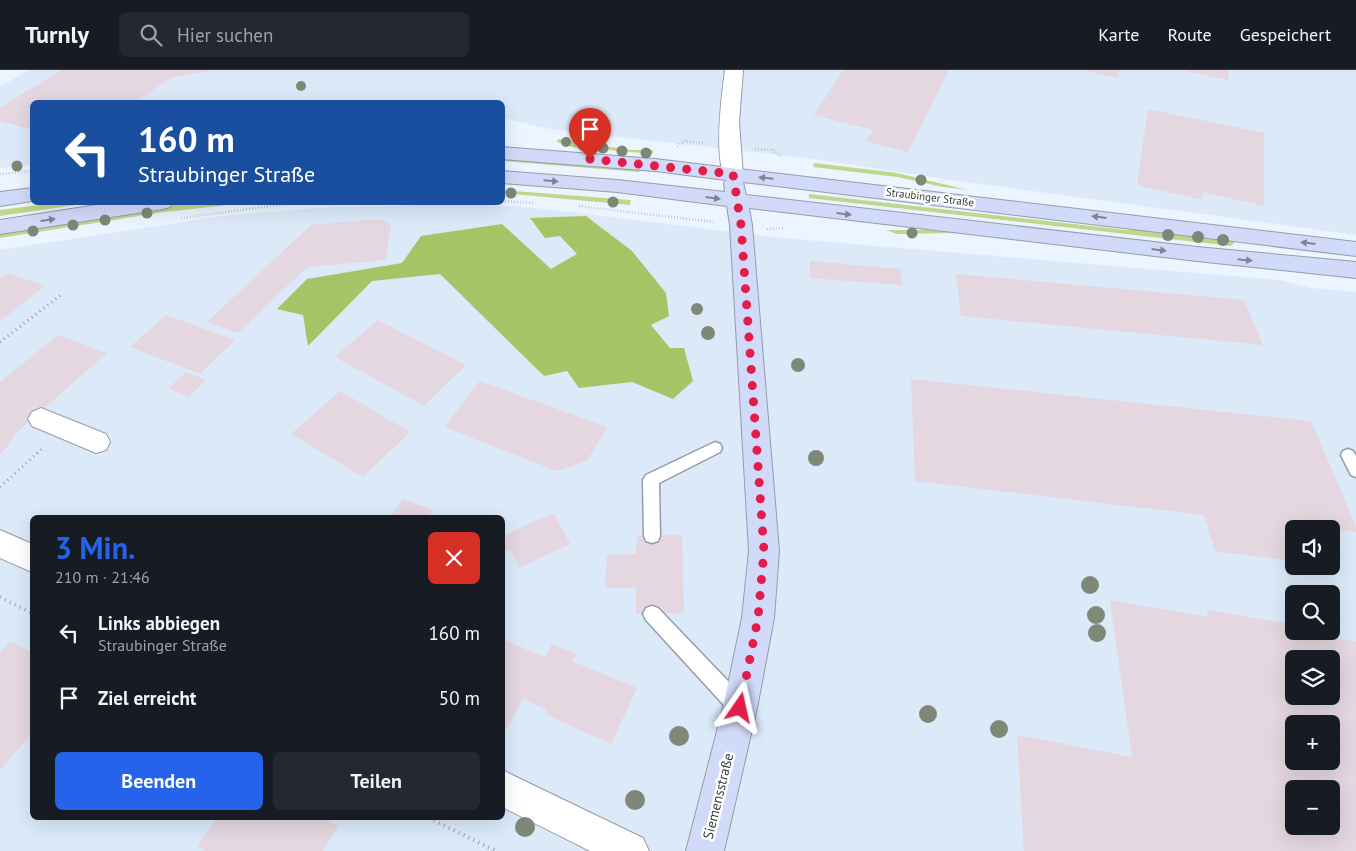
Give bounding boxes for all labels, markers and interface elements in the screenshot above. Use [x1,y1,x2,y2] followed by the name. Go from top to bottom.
[119,12,469,57] search box
[25,19,89,50] text: Turnly
[137,21,165,49] icon: search
[177,23,273,47] text: Hier suchen
[1098,23,1139,46] text: Karte
[1167,23,1212,46] text: Route
[1240,23,1331,46] text: Gespeichert
[569,108,611,159] pin
[576,115,604,143] icon: arrive
[138,116,235,162] text: 160 m
[55,120,120,185] icon: left
[138,160,315,188] text: Straubinger Straße
[758,174,774,182] one-way arrow
[543,177,559,185] one-way arrow
[885,185,975,209] street label: Straubinger Straße
[705,194,721,202] one-way arrow
[836,210,852,218] one-way arrow
[1090,213,1106,221] one-way arrow
[41,215,57,223] one-way arrow
[1299,239,1315,247] one-way arrow
[1151,246,1167,254] one-way arrow
[1238,256,1254,264] one-way arrow
[1285,520,1340,835] map controls
[1285,520,1340,575] button: sound
[55,528,135,567] text: 3 Min.
[428,532,480,584] button: close
[55,567,150,587] text: 210 m · 21:46
[1285,585,1340,640] button: search
[98,611,220,635] text: Links abbiegen
[55,619,83,647] icon: left
[428,621,480,645] text: 160 m
[98,635,227,655] text: Straubinger Straße
[1285,650,1340,705] button: layers
[713,681,765,733] position arrow
[55,684,83,712] icon: arrive
[98,686,196,710] text: Ziel erreicht
[439,686,480,710] text: 50 m
[1285,715,1340,770] button: +
[699,751,737,841] street label: Siemensstraße
[55,752,263,810] button: Beenden
[273,752,480,810] button: Teilen
[1285,780,1340,835] button: −

